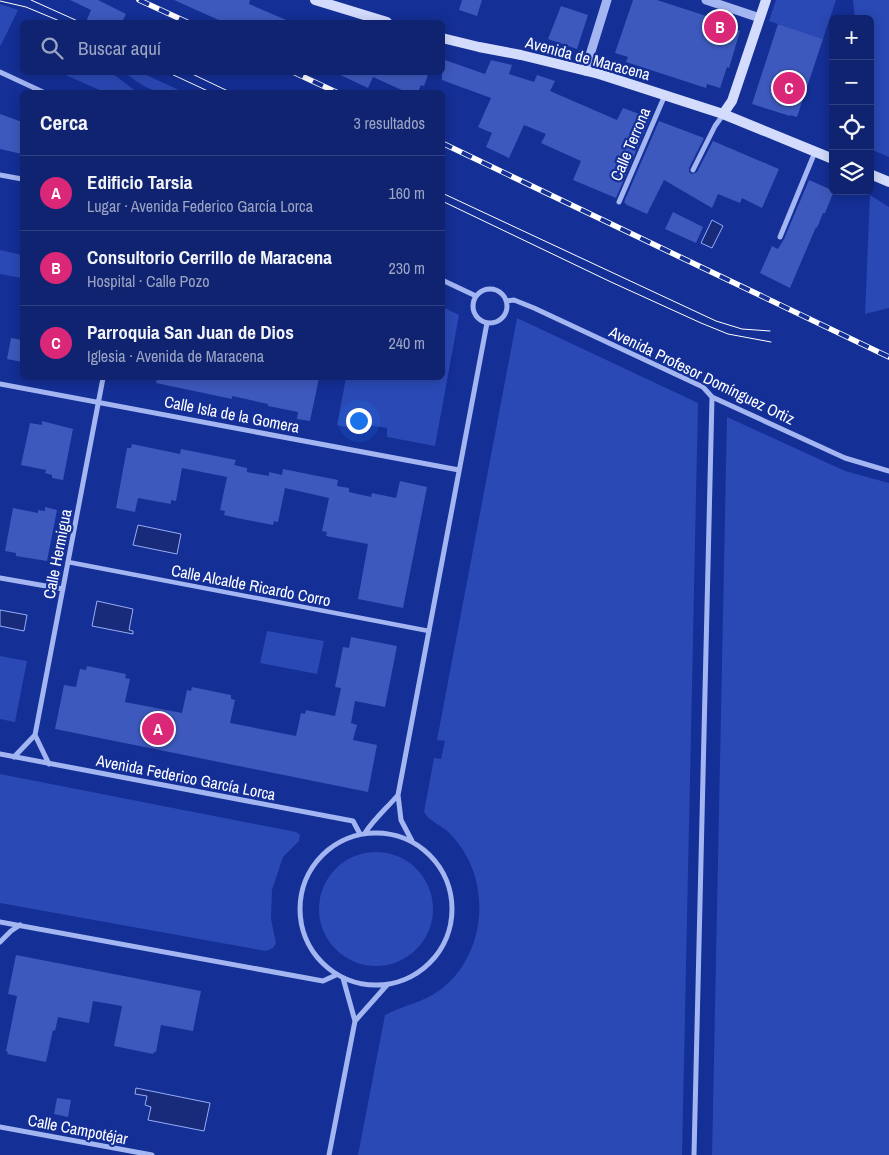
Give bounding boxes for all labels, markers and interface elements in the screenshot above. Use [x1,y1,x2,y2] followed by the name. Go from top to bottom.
[704,8,736,46] pin: B
[829,15,874,195] map controls
[829,15,874,60] button: +
[20,20,445,75] search box
[522,31,653,85] street label: Avenida de Maracena
[38,34,66,62] icon: search
[78,35,161,61] text: Buscar aquí
[829,60,874,105] button: −
[773,69,805,107] pin: C
[605,103,656,184] street label: Calle Terrona
[829,105,874,150] button: locate
[40,108,88,137] text: Cerca
[354,112,425,134] text: 3 resultados
[829,150,874,195] button: layers
[87,169,192,195] text: Edificio Tarsia
[51,182,61,204] text: A
[389,182,425,204] text: 160 m
[87,195,313,217] text: Lugar · Avenida Federico García Lorca
[87,244,332,270] text: Consultorio Cerrillo de Maracena
[51,257,61,279] text: B
[389,257,425,279] text: 230 m
[87,270,210,292] text: Hospital · Calle Pozo
[87,319,294,345] text: Parroquia San Juan de Dios
[605,320,799,430] street label: Avenida Profesor Domínguez Ortiz
[51,332,61,354] text: C
[389,332,425,354] text: 240 m
[87,345,264,367] text: Iglesia · Avenida de Maracena
[163,390,302,438] street label: Calle Isla de la Gomera
[346,408,372,434] your location
[38,506,77,601] street label: Calle Hermigua
[169,559,333,611] street label: Calle Alcalde Ricardo Corro
[142,710,174,748] pin: A
[93,749,278,805] street label: Avenida Federico García Lorca
[26,1109,130,1150] street label: Calle Campotéjar

